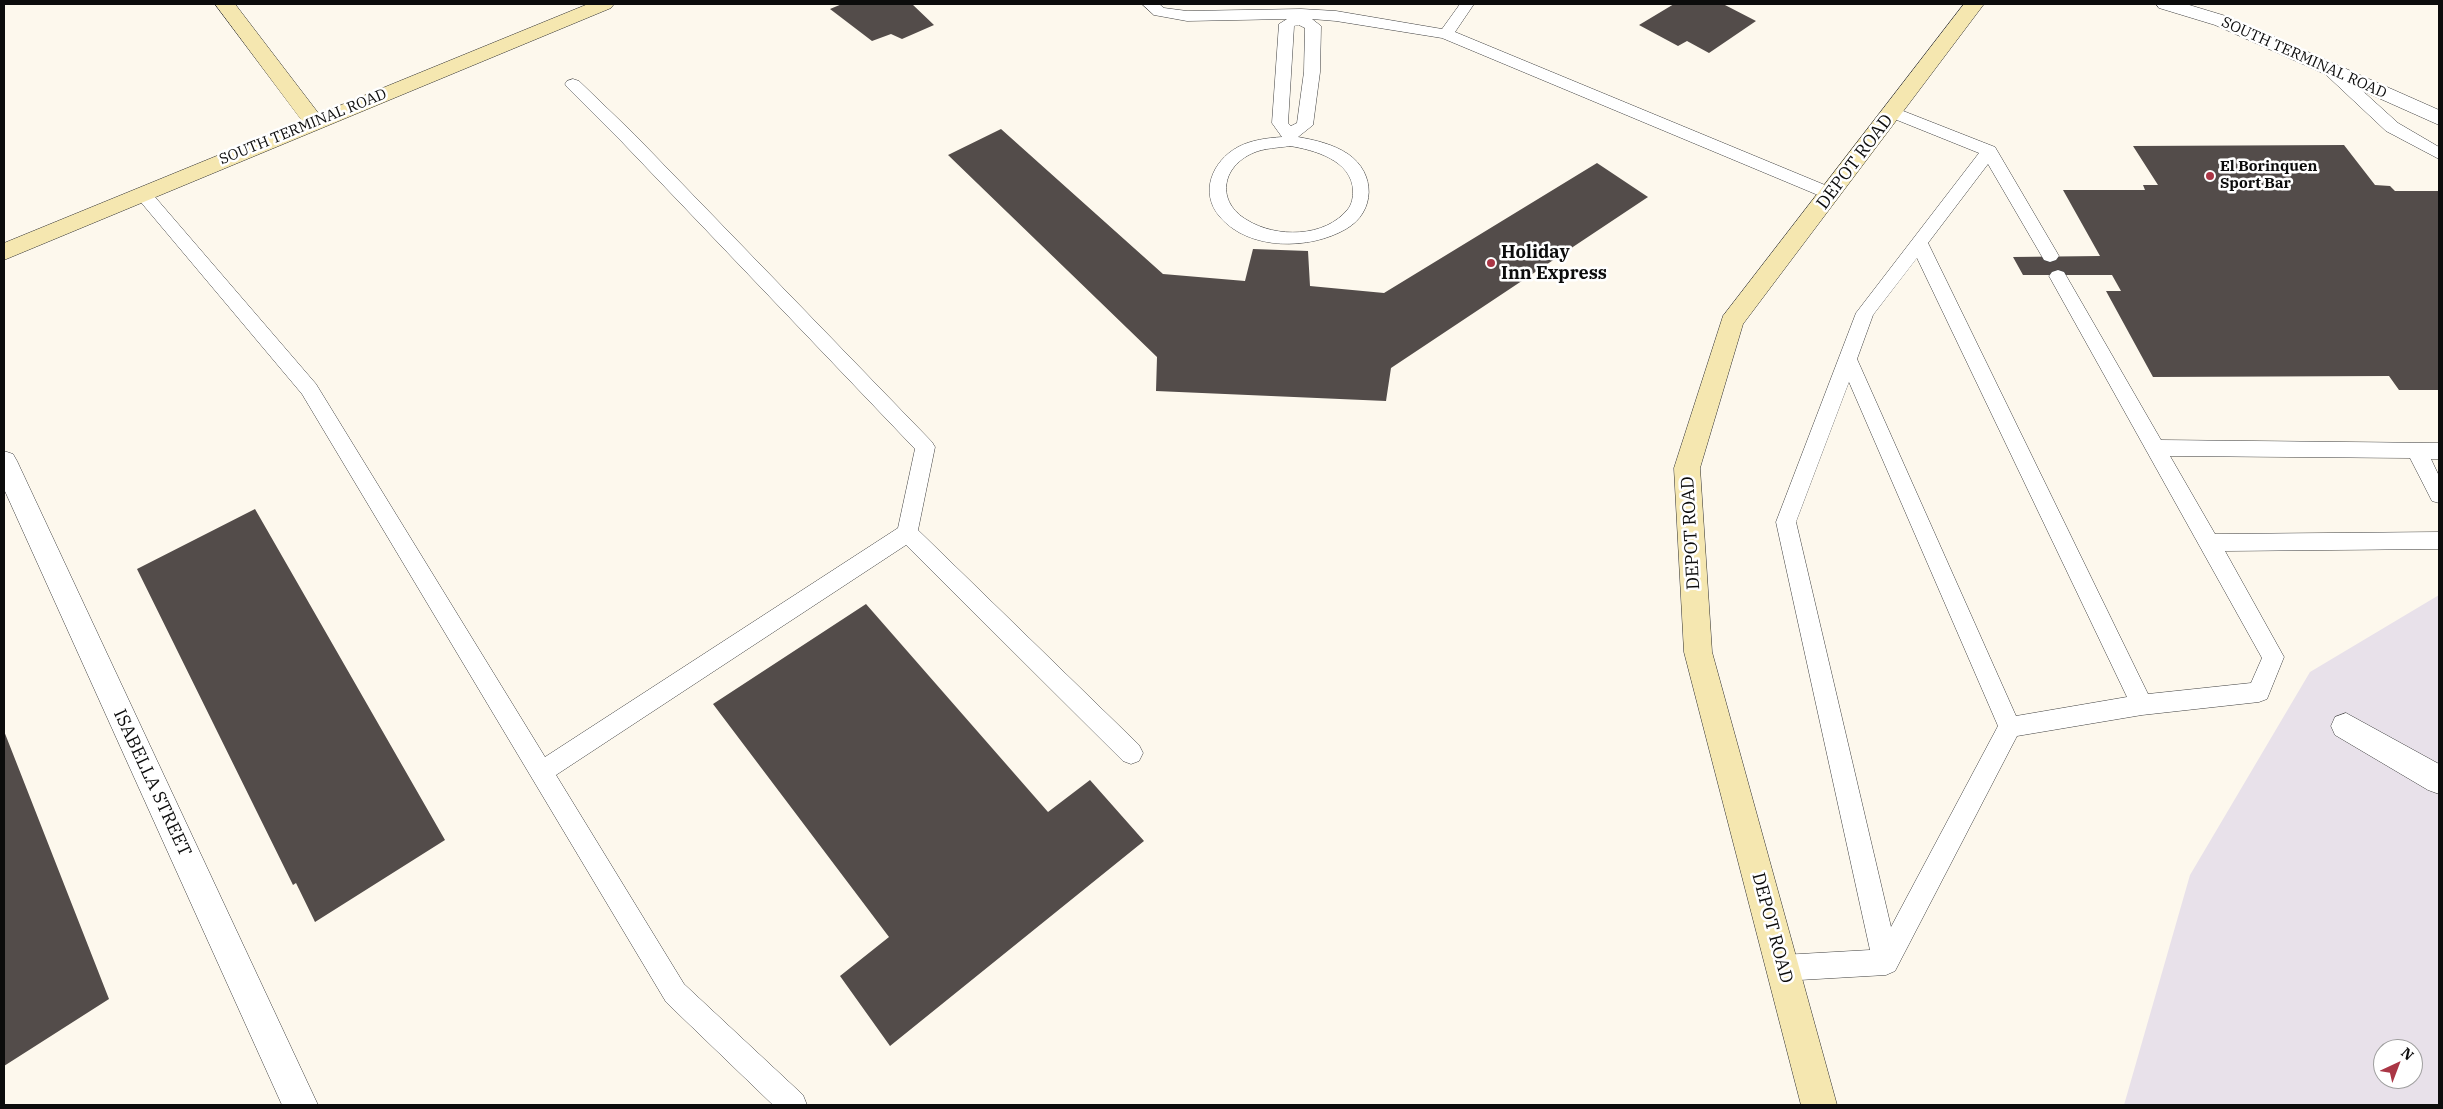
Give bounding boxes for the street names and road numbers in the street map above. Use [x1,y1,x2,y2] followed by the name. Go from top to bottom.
[2219,13,2389,103] street label: SOUTH TERMINAL ROAD
[217,85,389,169] street label: SOUTH TERMINAL ROAD
[1812,110,1898,214] street label: DEPOT ROAD
[1677,476,1705,590] street label: DEPOT ROAD
[108,706,196,860] street label: ISABELLA STREET
[1747,870,1797,986] street label: DEPOT ROAD

